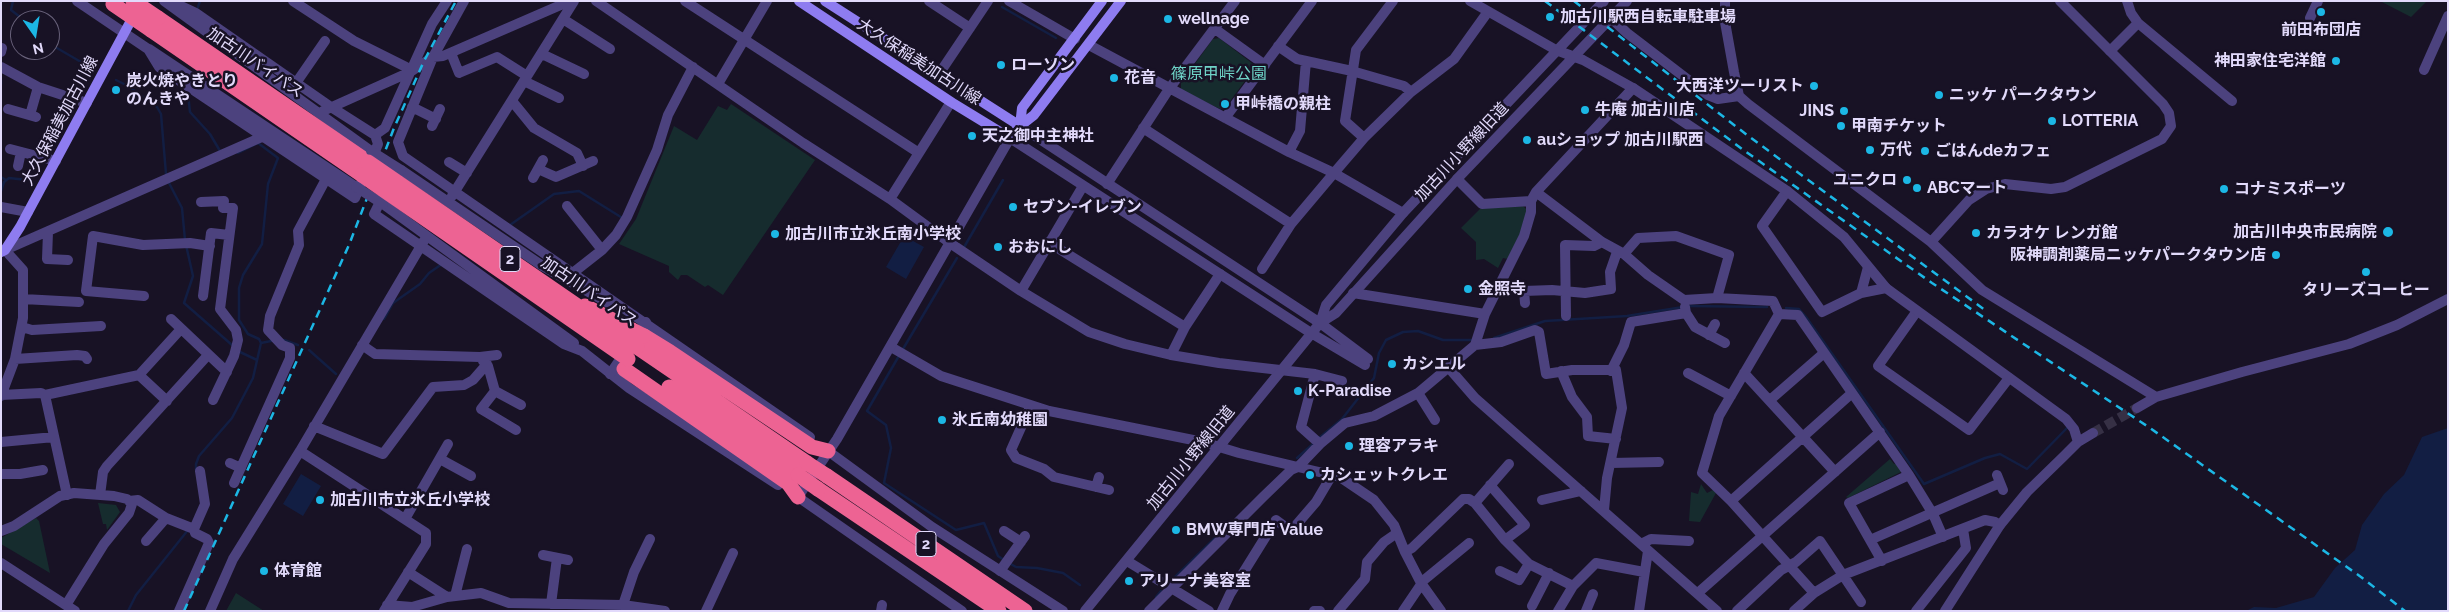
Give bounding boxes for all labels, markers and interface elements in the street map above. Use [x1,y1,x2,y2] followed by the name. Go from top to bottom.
[2315,6,2327,18] marker: 前田布団店
[1560,7,1736,27] place label: 加古川駅西自転車駐車場
[1178,9,1249,29] place label: wellnage
[10,10,60,60] north arrow
[1544,11,1556,23] marker: 加古川駅西自転車駐車場
[1162,13,1174,25] marker: wellnage
[853,15,985,109] street label: 大久保稲美加古川線
[2281,20,2361,40] place label: 前田布団店
[203,24,307,102] street label: 加古川バイパス
[31,40,45,58] text: N
[2214,51,2326,71] place label: 神田家住宅洋館
[18,53,102,189] street label: 大久保稲美加古川線
[1011,55,1075,75] place label: ローソン
[2330,55,2342,67] marker: 神田家住宅洋館
[995,59,1007,71] marker: ローソン
[1171,64,1267,84] park label: 篠原甲峠公園
[1124,68,1156,88] place label: 花音
[126,71,238,109] place label: 炭火焼やきとり のんきや
[1108,72,1120,84] marker: 花音
[1676,76,1804,96] place label: 大西洋ツーリスト
[1808,80,1820,92] marker: 大西洋ツーリスト
[110,84,122,96] marker: 炭火焼やきとり のんきや
[1949,85,2097,105] place label: ニッケ パークタウン
[1933,89,1945,101] marker: ニッケ パークタウン
[1235,94,1331,114] place label: 甲峠橋の親柱
[1219,98,1231,110] marker: 甲峠橋の親柱
[1411,99,1513,205] street label: 加古川小野線旧道
[1595,100,1695,120] place label: 牛庵 加古川店
[1800,101,1834,121] place label: JINS
[1579,104,1591,116] marker: 牛庵 加古川店
[1838,105,1850,117] marker: JINS
[2062,111,2138,131] place label: LOTTERIA
[2046,115,2058,127] marker: LOTTERIA
[1851,116,1947,136] place label: 甲南チケット
[1835,120,1847,132] marker: 甲南チケット
[982,126,1094,146] place label: 天之御中主神社
[966,130,978,142] marker: 天之御中主神社
[1537,130,1704,150] place label: auショップ 加古川駅西
[1521,134,1533,146] marker: auショップ 加古川駅西
[1880,140,1912,160] place label: 万代
[1935,141,2051,161] place label: ごはんdeカフェ
[1864,144,1876,156] marker: 万代
[1919,145,1931,157] marker: ごはんdeカフェ
[1833,170,1897,190] place label: ユニクロ
[1901,174,1913,186] marker: ユニクロ
[1927,178,2008,198] place label: ABCマート
[2234,179,2346,199] place label: コナミスポーツ
[1911,182,1923,194] marker: ABCマート
[2218,183,2230,195] marker: コナミスポーツ
[1023,197,1142,217] place label: セブン-イレブン
[1007,201,1019,213] marker: セブン-イレブン
[2233,222,2377,242] place label: 加古川中央市民病院
[1986,223,2118,243] place label: カラオケ レンガ館
[785,224,961,244] place label: 加古川市立氷丘南小学校
[2381,225,2395,239] marker: 加古川中央市民病院
[1970,227,1982,239] marker: カラオケ レンガ館
[769,228,781,240] marker: 加古川市立氷丘南小学校
[1008,237,1072,257] place label: おおにし
[992,241,1004,253] marker: おおにし
[2010,245,2266,265] place label: 阪神調剤薬局ニッケパークタウン店
[500,246,520,272] road number: 2
[2270,249,2282,261] marker: 阪神調剤薬局ニッケパークタウン店
[537,253,641,331] street label: 加古川バイパス
[2360,266,2372,278] marker: タリーズコーヒー
[1478,279,1526,299] place label: 金照寺
[2302,280,2430,300] place label: タリーズコーヒー
[1462,283,1474,295] marker: 金照寺
[1402,354,1466,374] place label: カシエル
[1386,358,1398,370] marker: カシエル
[1308,381,1391,401] place label: K-Paradise
[1292,385,1304,397] marker: K-Paradise
[1143,402,1239,514] street label: 加古川小野線旧道
[952,410,1048,430] place label: 氷丘南幼稚園
[936,414,948,426] marker: 氷丘南幼稚園
[1359,436,1439,456] place label: 理容アラキ
[1343,440,1355,452] marker: 理容アラキ
[1320,465,1448,485] place label: カシェットクレエ
[1304,469,1316,481] marker: カシェットクレエ
[330,490,490,510] place label: 加古川市立氷丘小学校
[314,494,326,506] marker: 加古川市立氷丘小学校
[1186,520,1323,540] place label: BMW専門店 Value
[1170,524,1182,536] marker: BMW専門店 Value
[916,532,936,556] road number: 2
[274,561,322,581] place label: 体育館
[258,565,270,577] marker: 体育館
[1139,571,1251,591] place label: アリーナ美容室
[1123,575,1135,587] marker: アリーナ美容室

